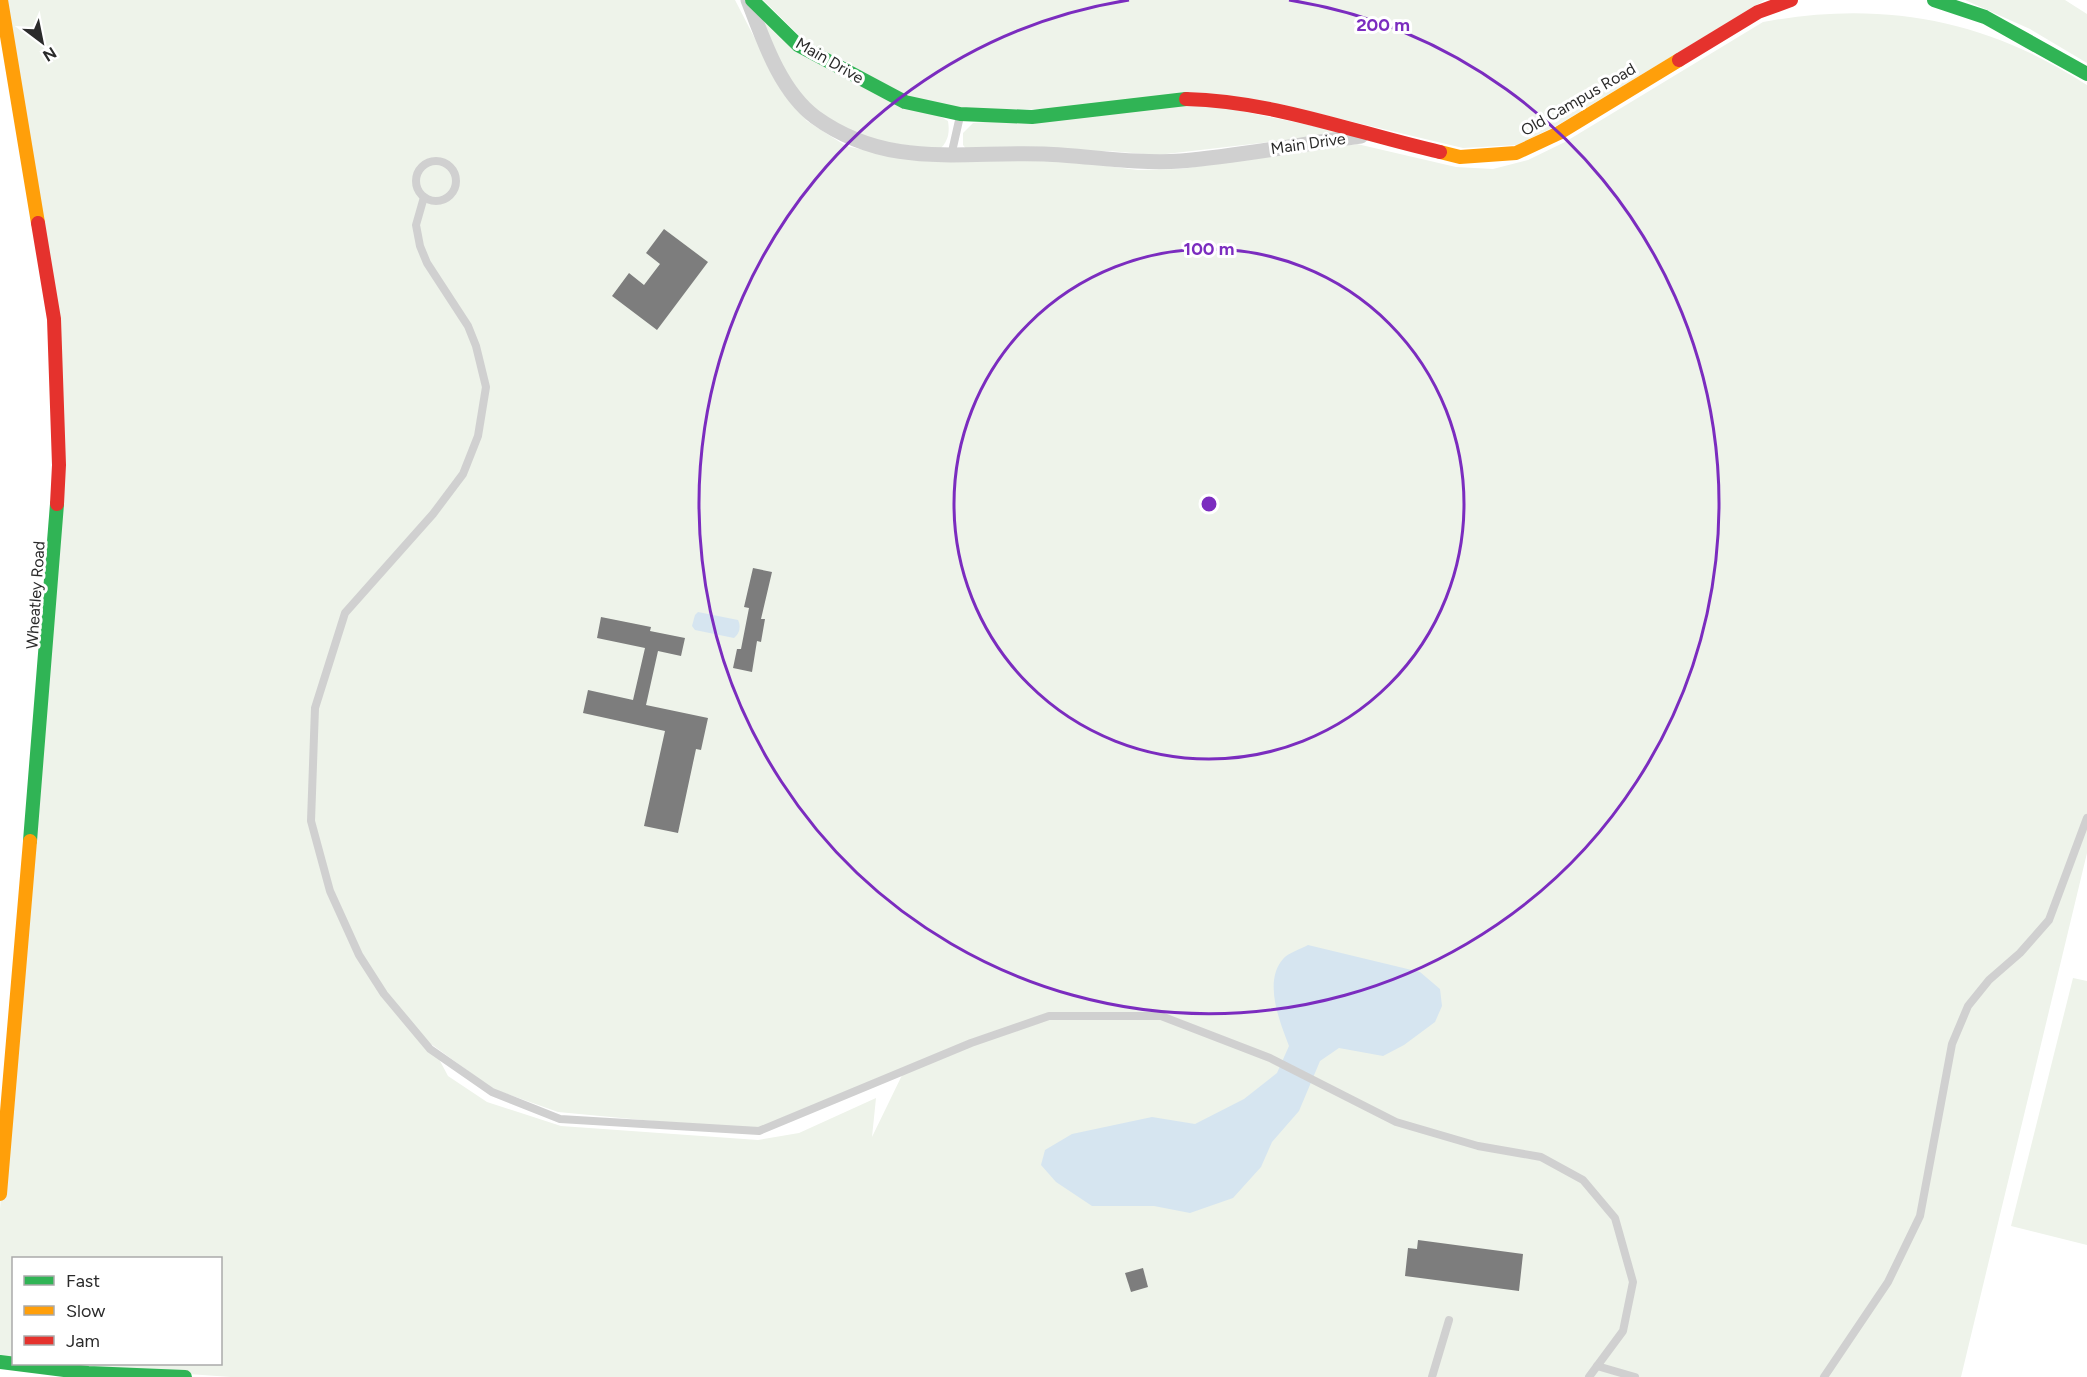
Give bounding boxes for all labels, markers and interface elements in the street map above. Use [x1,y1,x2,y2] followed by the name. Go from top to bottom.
[12,12,72,72] north arrow
[1356,14,1410,36] text: 200 m
[792,33,867,88] street label: Main Drive
[39,43,60,66] text: N
[1518,59,1639,140] street label: Old Campus Road
[1269,129,1347,158] street label: Main Drive
[1184,238,1234,260] text: 100 m
[1199,494,1219,514] centre of rings
[22,540,49,650] street label: Wheatley Road
[12,1257,222,1365] legend
[66,1270,100,1292] text: Fast
[66,1300,105,1322] text: Slow
[66,1330,100,1352] text: Jam

